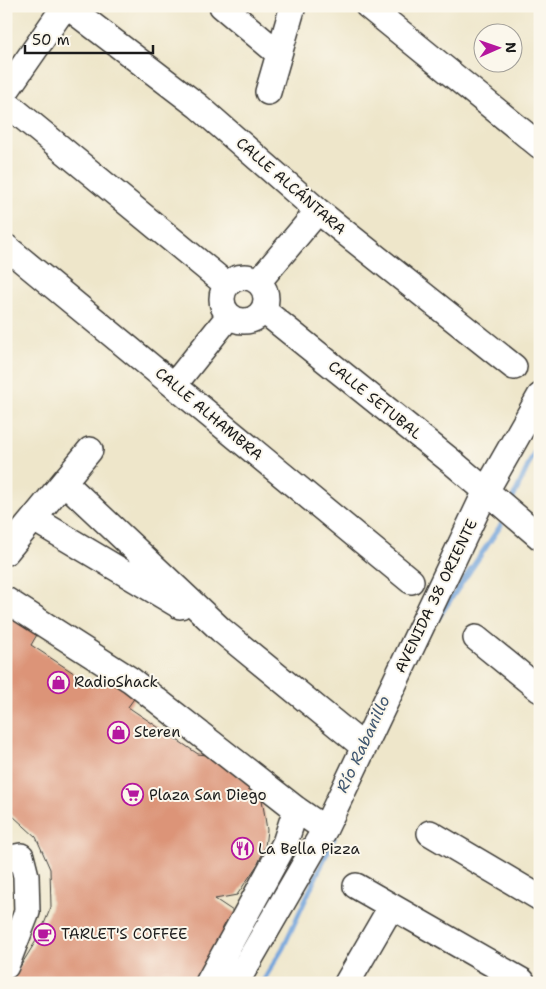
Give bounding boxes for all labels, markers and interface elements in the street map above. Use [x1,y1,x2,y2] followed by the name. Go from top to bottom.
[25,22,152,54] scale bar
[474,22,524,72] north arrow
[32,30,70,50] text: 50 m
[502,42,520,53] text: N
[232,132,351,239] street label: CALLE ALCÁNTARA
[324,356,426,444] street label: CALLE SETUBAL
[151,363,267,465] street label: CALLE ALHAMBRA
[390,516,482,676] street label: AVENIDA 38 ORIENTE
[46,670,70,694] shop icon: RadioShack
[74,672,158,692] place label: RadioShack
[331,692,395,796] water label: Río Rabanillo
[106,720,130,744] shop icon: Steren
[134,722,180,742] place label: Steren
[121,783,145,807] supermarket icon: Plaza San Diego
[149,785,267,805] place label: Plaza San Diego
[230,837,254,861] restaurant icon: La Bella Pizza
[258,839,361,859] place label: La Bella Pizza
[33,922,57,946] cafe icon: TARLET'S COFFEE
[61,924,187,944] place label: TARLET'S COFFEE

